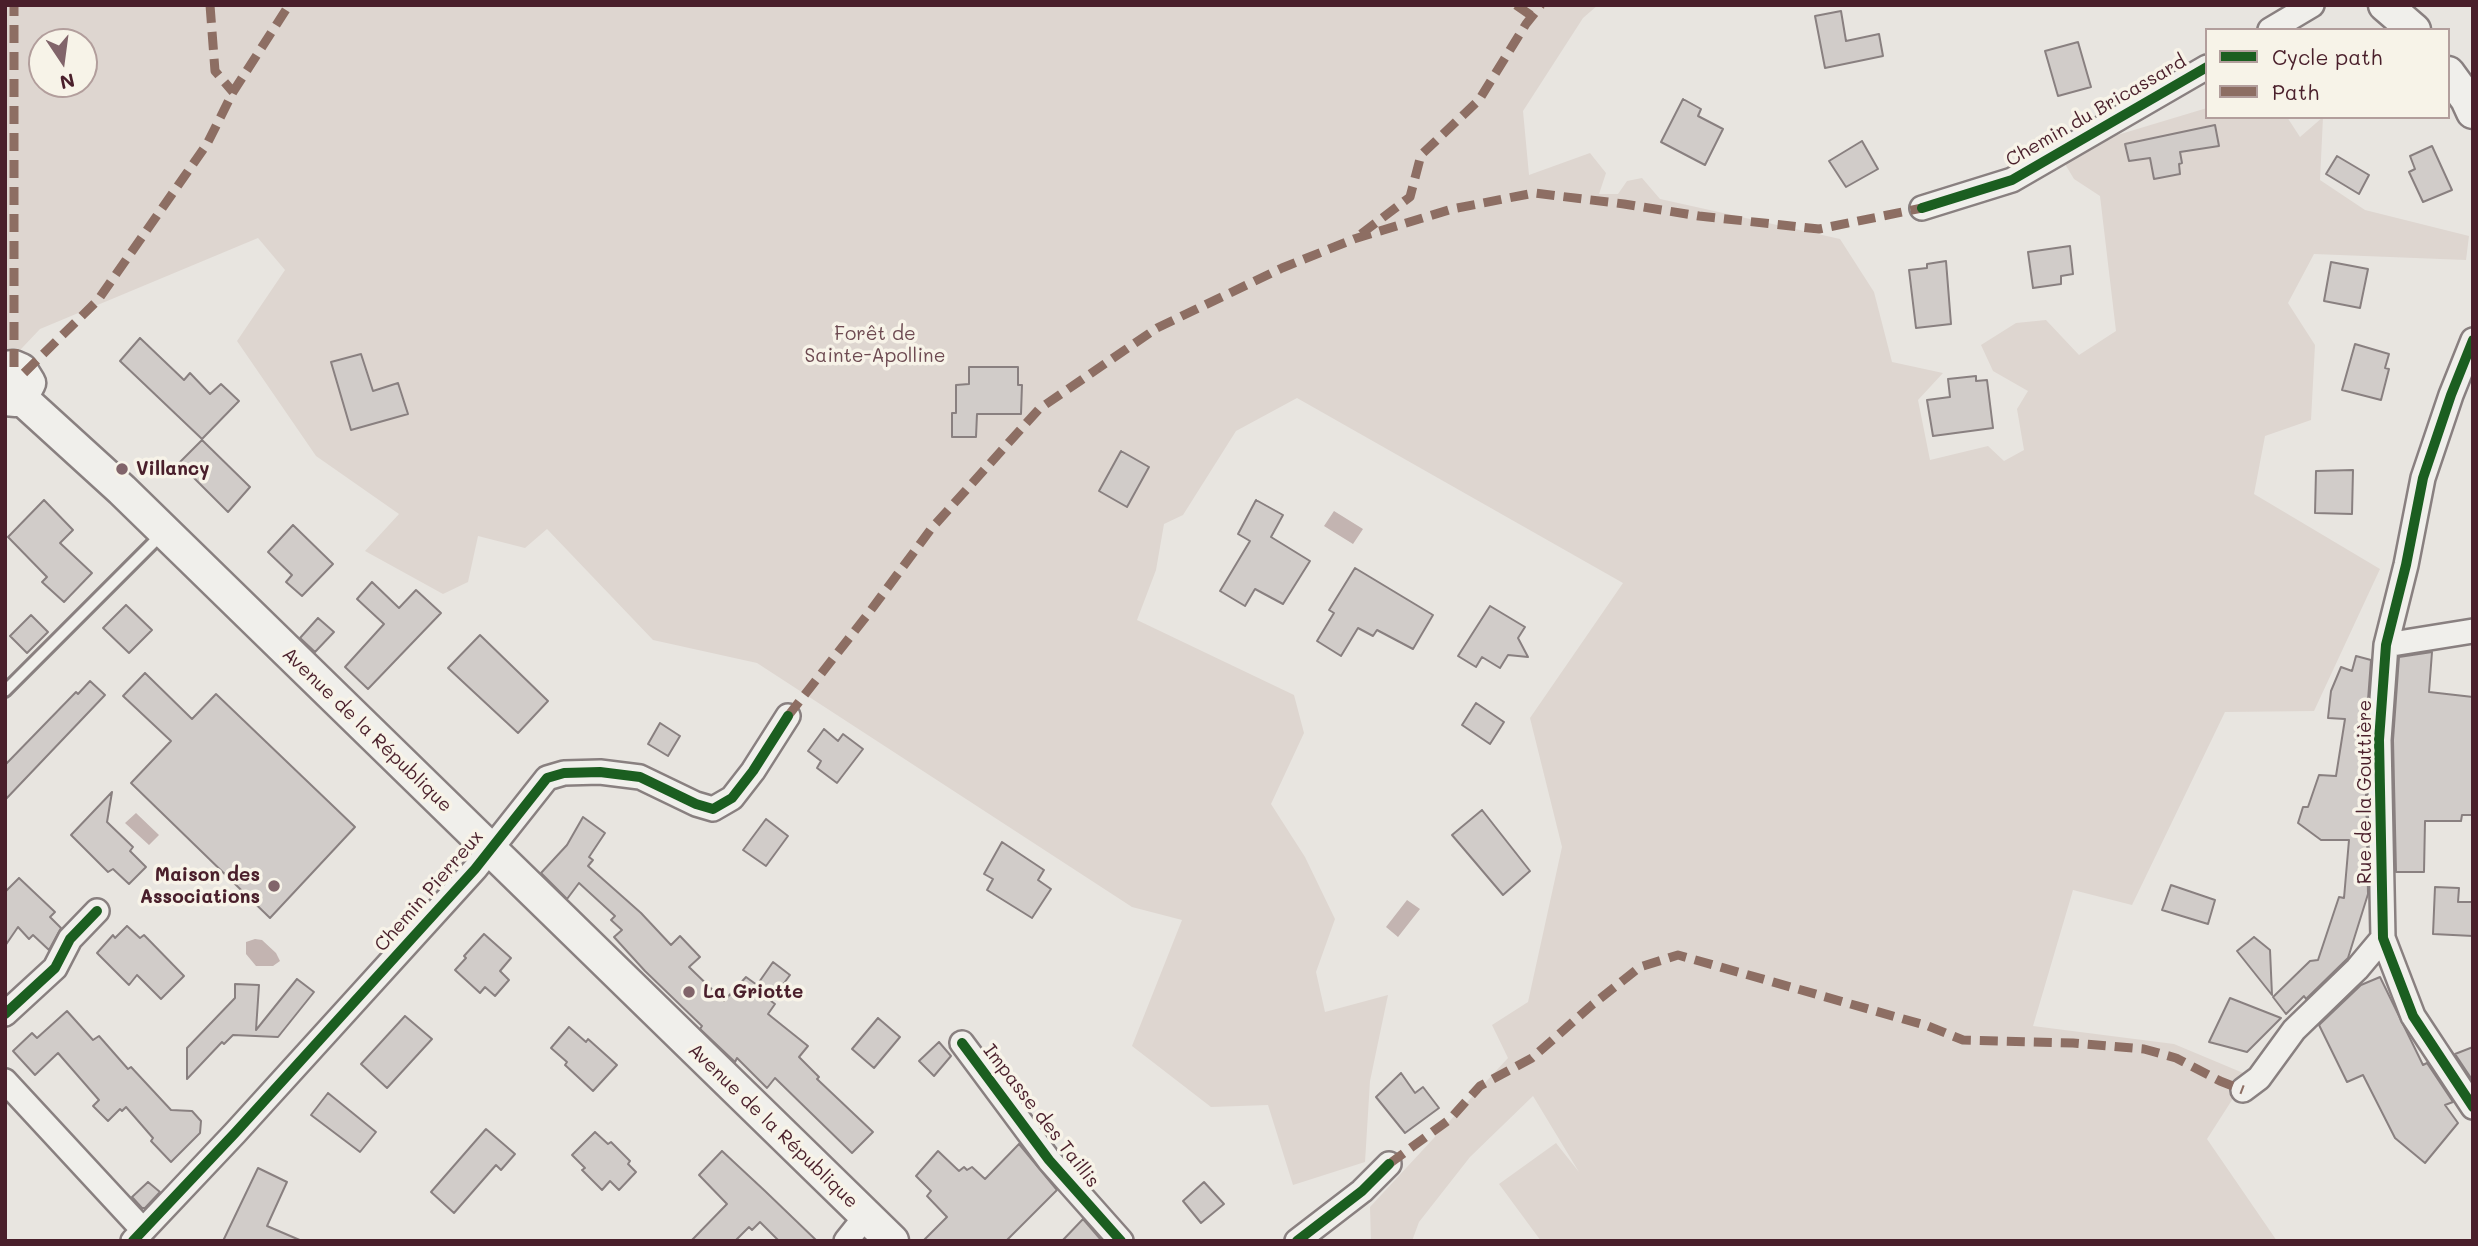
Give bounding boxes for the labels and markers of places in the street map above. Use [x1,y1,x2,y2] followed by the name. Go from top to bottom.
[136,458,209,480] place label: Villancy
[114,461,130,477] marker: Villancy
[140,864,260,908] place label: Maison des Associations
[266,878,282,894] marker: Maison des Associations
[703,981,803,1003] place label: La Griotte
[681,984,697,1000] marker: La Griotte

